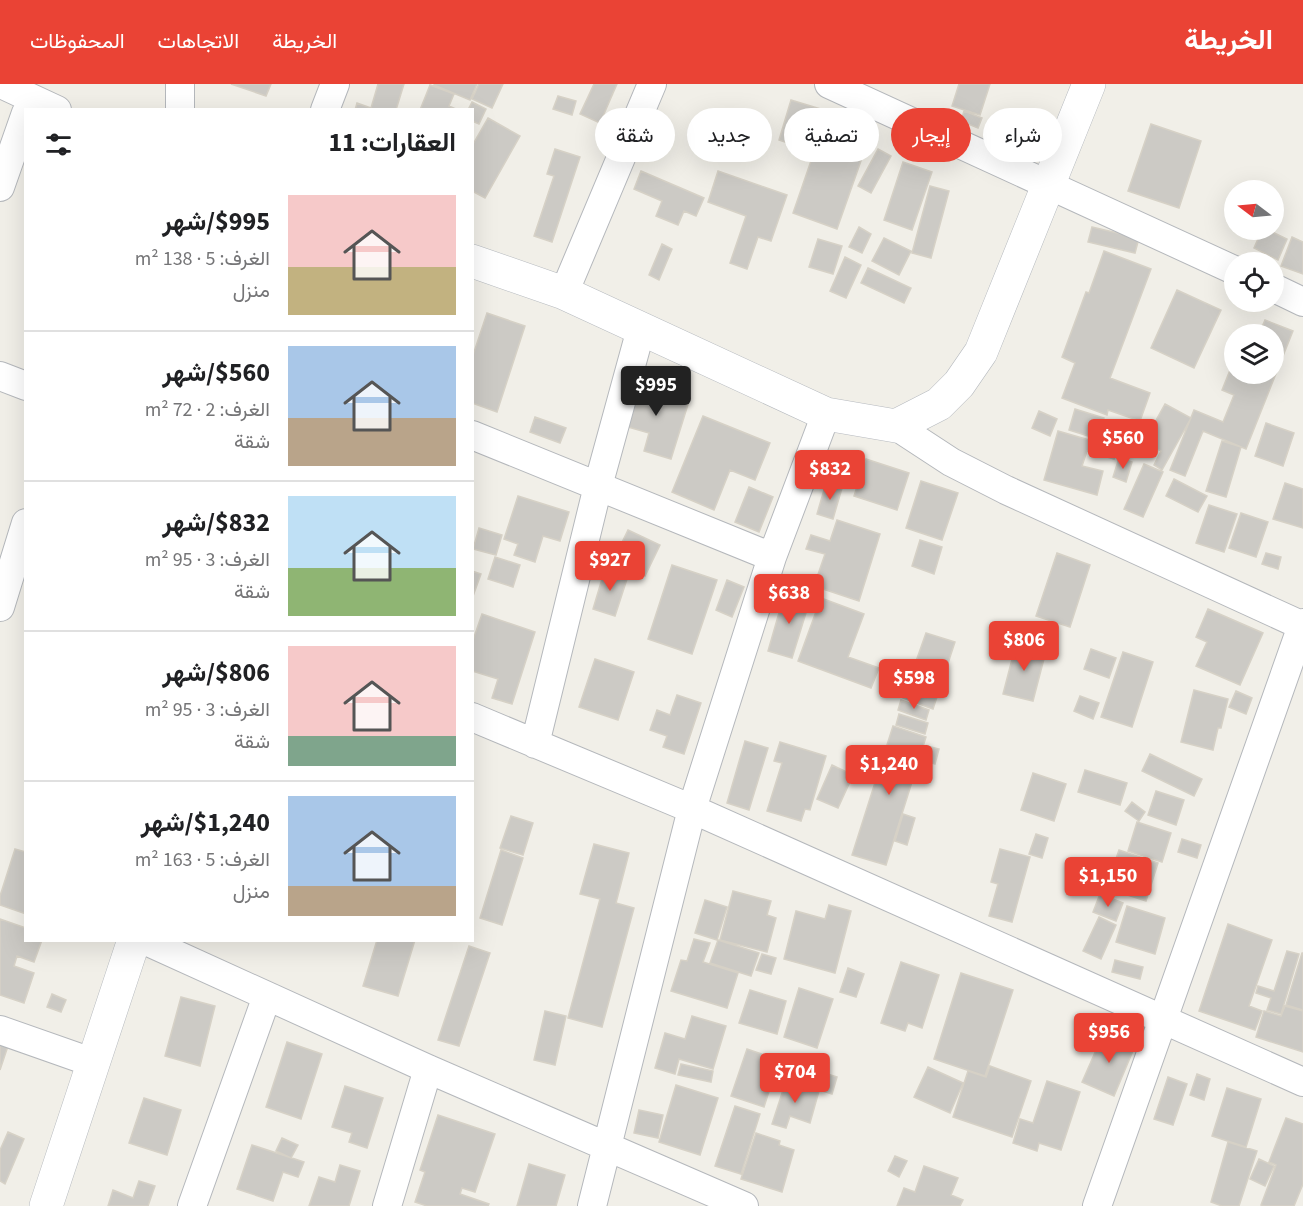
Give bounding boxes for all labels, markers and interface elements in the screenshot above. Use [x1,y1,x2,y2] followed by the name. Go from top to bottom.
[1184,20,1273,60] text: الخريطة
[30,26,125,56] text: المحفوظات
[158,26,239,56] text: الاتجاهات
[272,26,337,56] text: الخريطة
[595,108,675,162] chip: شقة
[687,108,772,162] chip: جديد
[784,108,879,162] chip: تصفية
[891,108,971,162] chip: إيجار
[983,108,1062,162] chip: شراء
[328,124,456,161] text: العقارات: 11
[42,128,75,161] icon: filters
[1224,180,1284,240] north arrow
[1224,180,1284,384] map controls
[162,203,270,240] text: $995/شهر
[336,219,408,291] icon: home
[135,245,270,273] text: الغرف: 5 · 138 m²
[1224,252,1284,312] button: locate
[233,277,270,305] text: منزل
[1224,324,1284,384] button: layers
[162,354,270,391] text: $560/شهر
[620,366,692,417] pin: $995
[336,370,408,442] icon: home
[635,371,677,399] text: $995
[145,396,270,424] text: الغرف: 2 · 72 m²
[1087,419,1159,470] pin: $560
[1102,424,1144,452] text: $560
[234,428,270,456] text: شقة
[794,450,866,501] pin: $832
[809,455,851,483] text: $832
[162,504,270,541] text: $832/شهر
[336,520,408,592] icon: home
[574,541,646,592] pin: $927
[145,546,270,574] text: الغرف: 3 · 95 m²
[589,546,631,574] text: $927
[753,574,825,625] pin: $638
[234,578,270,606] text: شقة
[768,579,810,607] text: $638
[988,621,1060,672] pin: $806
[1003,626,1045,654] text: $806
[162,654,270,691] text: $806/شهر
[878,659,950,710] pin: $598
[893,664,935,692] text: $598
[336,670,408,742] icon: home
[145,696,270,724] text: الغرف: 3 · 95 m²
[234,728,270,756] text: شقة
[840,745,938,796] pin: $1,240
[860,750,918,778] text: $1,240
[141,804,270,841] text: $1,240/شهر
[336,820,408,892] icon: home
[135,846,270,874] text: الغرف: 5 · 163 m²
[1059,857,1157,908] pin: $1,150
[1079,862,1137,890] text: $1,150
[233,878,270,906] text: منزل
[1073,1013,1145,1064] pin: $956
[1088,1018,1130,1046] text: $956
[759,1053,831,1104] pin: $704
[774,1058,816,1086] text: $704

